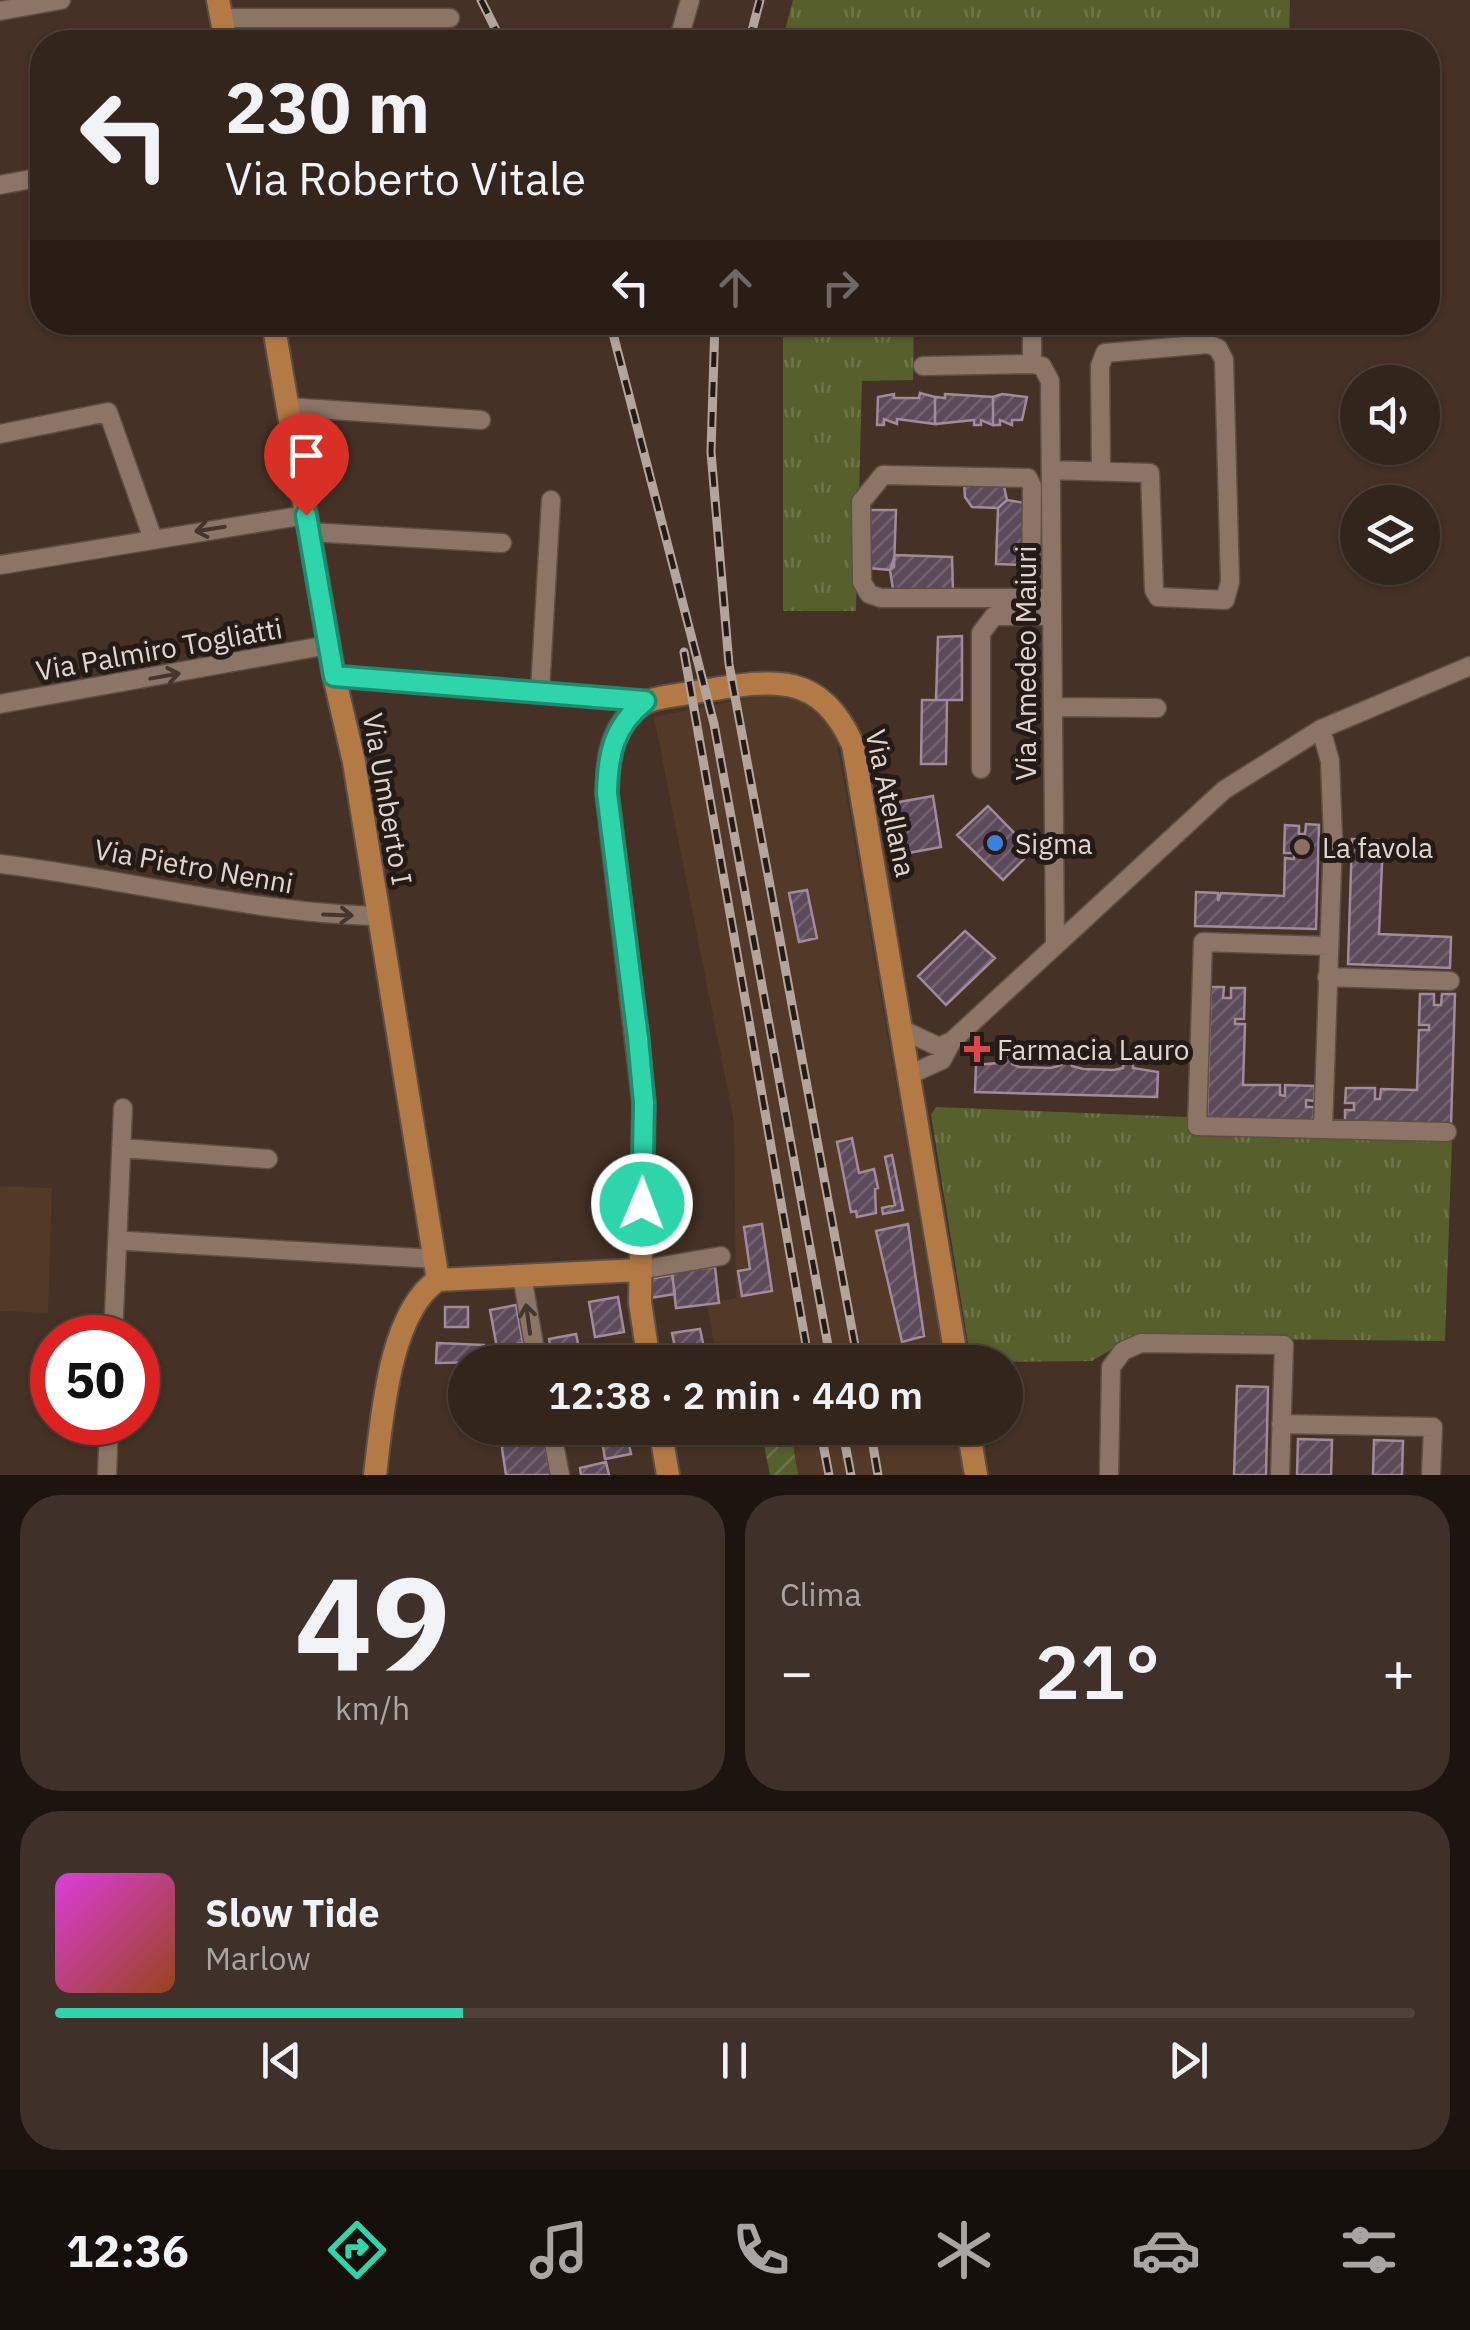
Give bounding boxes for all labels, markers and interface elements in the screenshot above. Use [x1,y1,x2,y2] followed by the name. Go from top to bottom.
[225,61,430,152] text: 230 m
[60,70,190,200] icon: left
[225,149,586,207] text: Via Roberto Vitale
[603,260,658,315] icon: left
[708,260,763,315] icon: ahead
[813,260,868,315] icon: right
[1340,365,1440,585] map controls
[1340,365,1440,465] button: sound
[264,413,349,516] pin
[279,428,334,483] icon: arrive
[1340,485,1440,585] button: layers
[194,521,226,539] one-way arrow
[1007,545,1044,781] street label: Via Amedeo Maiuri
[33,609,285,689] street label: Via Palmiro Togliatti
[148,666,181,685] one-way arrow
[355,710,421,888] street label: Via Umberto I
[857,726,925,880] street label: Via Atellana
[1015,825,1092,862] place label: Sigma
[1322,829,1433,866] place label: La favola
[92,830,296,902] street label: Via Pietro Nenni
[984,832,1006,854] marker: Sigma
[1291,836,1313,858] marker: La favola
[322,906,354,925] one-way arrow
[997,1031,1189,1068] place label: Farmacia Lauro
[966,1038,988,1060] marker: Farmacia Lauro
[590,1152,694,1256] position arrow
[519,1304,537,1336] one-way arrow
[30,1315,160,1445] speed limit sign: 50
[548,1370,923,1419] text: 12:38 · 2 min · 440 m
[294,1537,451,1706] text: 49
[780,1573,862,1615] text: Clima
[1035,1622,1160,1720] text: 21°
[780,1636,813,1707] text: −
[1382,1636,1415,1707] text: +
[335,1687,410,1729] text: km/h
[205,1888,380,1937] text: Slow Tide
[205,1937,311,1979] text: Marlow
[254,2033,309,2088] icon: previous
[707,2033,762,2088] icon: pause
[1161,2033,1216,2088] icon: next
[322,2215,392,2285] icon: directions
[524,2215,594,2285] icon: music
[726,2215,796,2285] icon: phone
[929,2215,999,2285] icon: climate
[1131,2215,1201,2285] icon: car
[1334,2215,1404,2285] icon: filters
[66,2221,189,2279] text: 12:36

